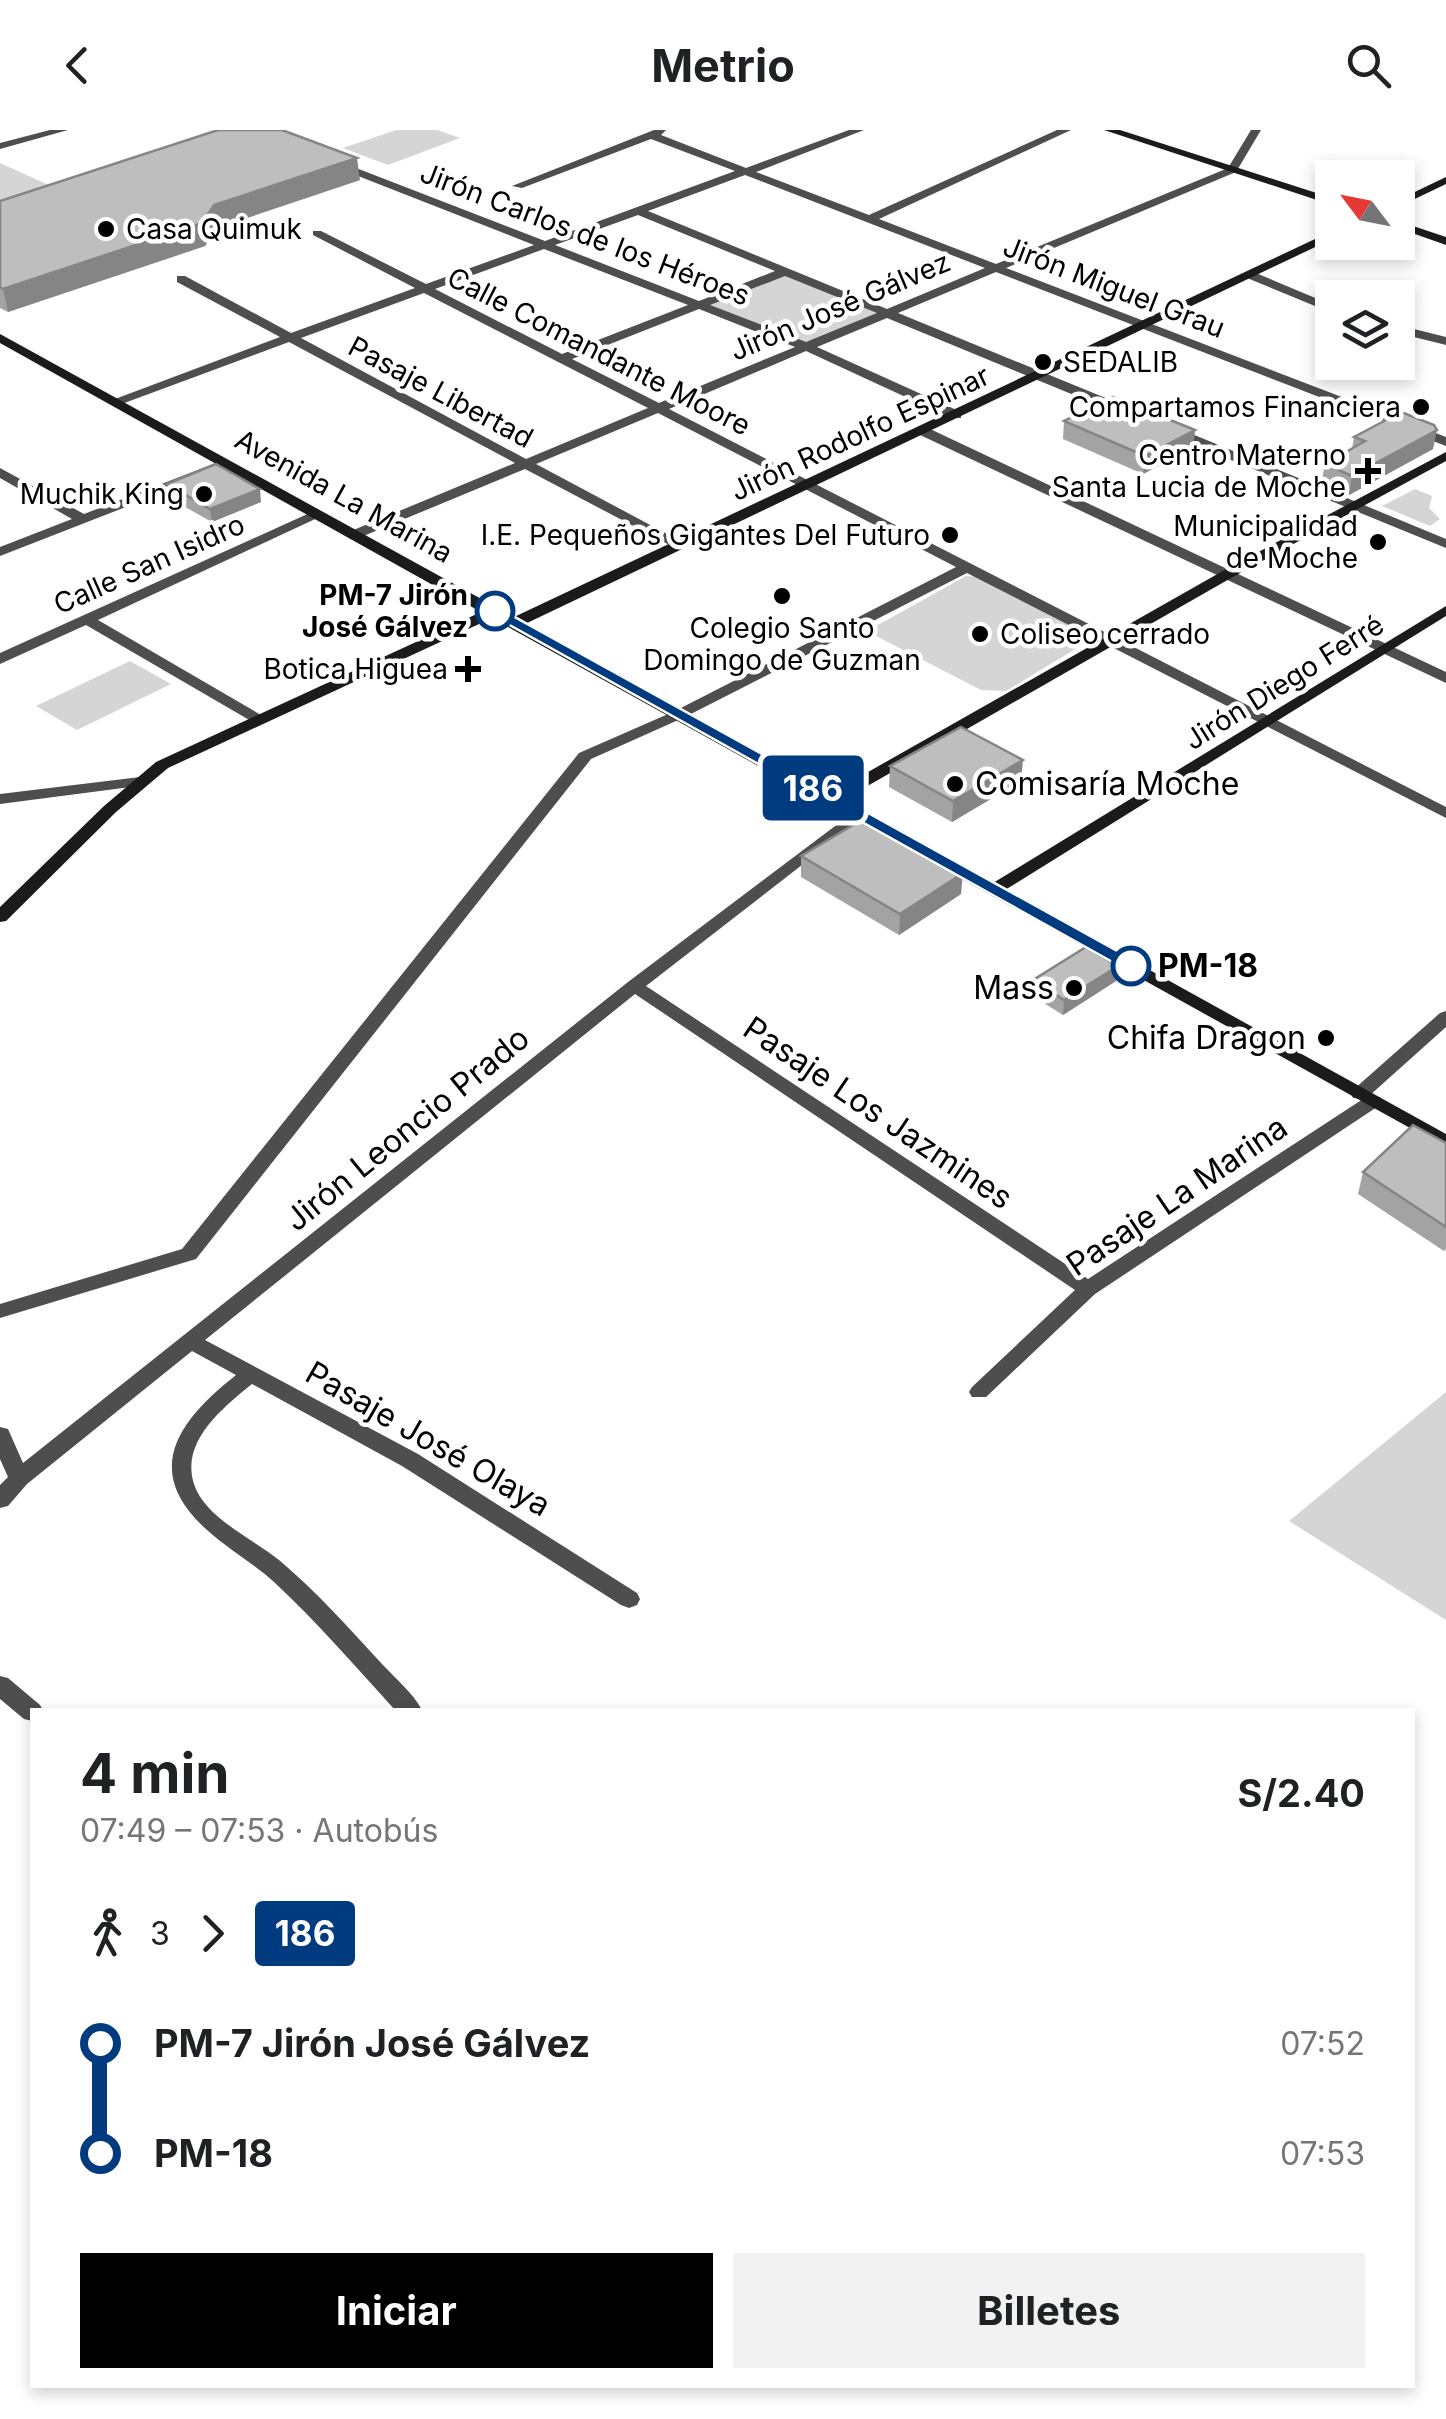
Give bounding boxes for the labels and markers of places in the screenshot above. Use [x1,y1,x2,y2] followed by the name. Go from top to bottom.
[126,212,302,246] place label: Casa Quimuk
[95,218,117,240] marker: Casa Quimuk
[1063,345,1178,379] place label: SEDALIB
[1032,351,1054,373] marker: SEDALIB
[1069,390,1401,424] place label: Compartamos Financiera
[1410,396,1432,418] marker: Compartamos Financiera
[1052,438,1346,504] place label: Centro Materno Santa Lucia de Moche
[1355,458,1381,484] marker: Centro Materno Santa Lucia de Moche
[20,477,184,511] place label: Muchik King
[193,483,215,505] marker: Muchik King
[1173,509,1358,575] place label: Municipalidad de Moche
[481,518,930,552] place label: I.E. Pequeños Gigantes Del Futuro
[939,524,961,546] marker: I.E. Pequeños Gigantes Del Futuro
[1367,531,1389,553] marker: Municipalidad de Moche
[302,578,468,644] place label: PM-7 Jirón José Gálvez
[771,585,793,607] marker: Colegio Santo Domingo de Guzman
[476,592,514,630] marker: PM-7 Jirón José Gálvez
[643,611,921,677] place label: Colegio Santo Domingo de Guzman
[1000,617,1210,651] place label: Coliseo cerrado
[969,623,991,645] marker: Coliseo cerrado
[263,652,448,686] place label: Botica Higuea
[457,658,479,680] marker: Botica Higuea
[975,764,1239,803] place label: Comisaría Moche
[944,773,966,795] marker: Comisaría Moche
[1158,946,1258,985] place label: PM-18
[1112,947,1150,985] marker: PM-18
[973,968,1054,1007] place label: Mass
[1063,977,1085,999] marker: Mass
[1107,1018,1306,1057] place label: Chifa Dragon
[1315,1027,1337,1049] marker: Chifa Dragon

